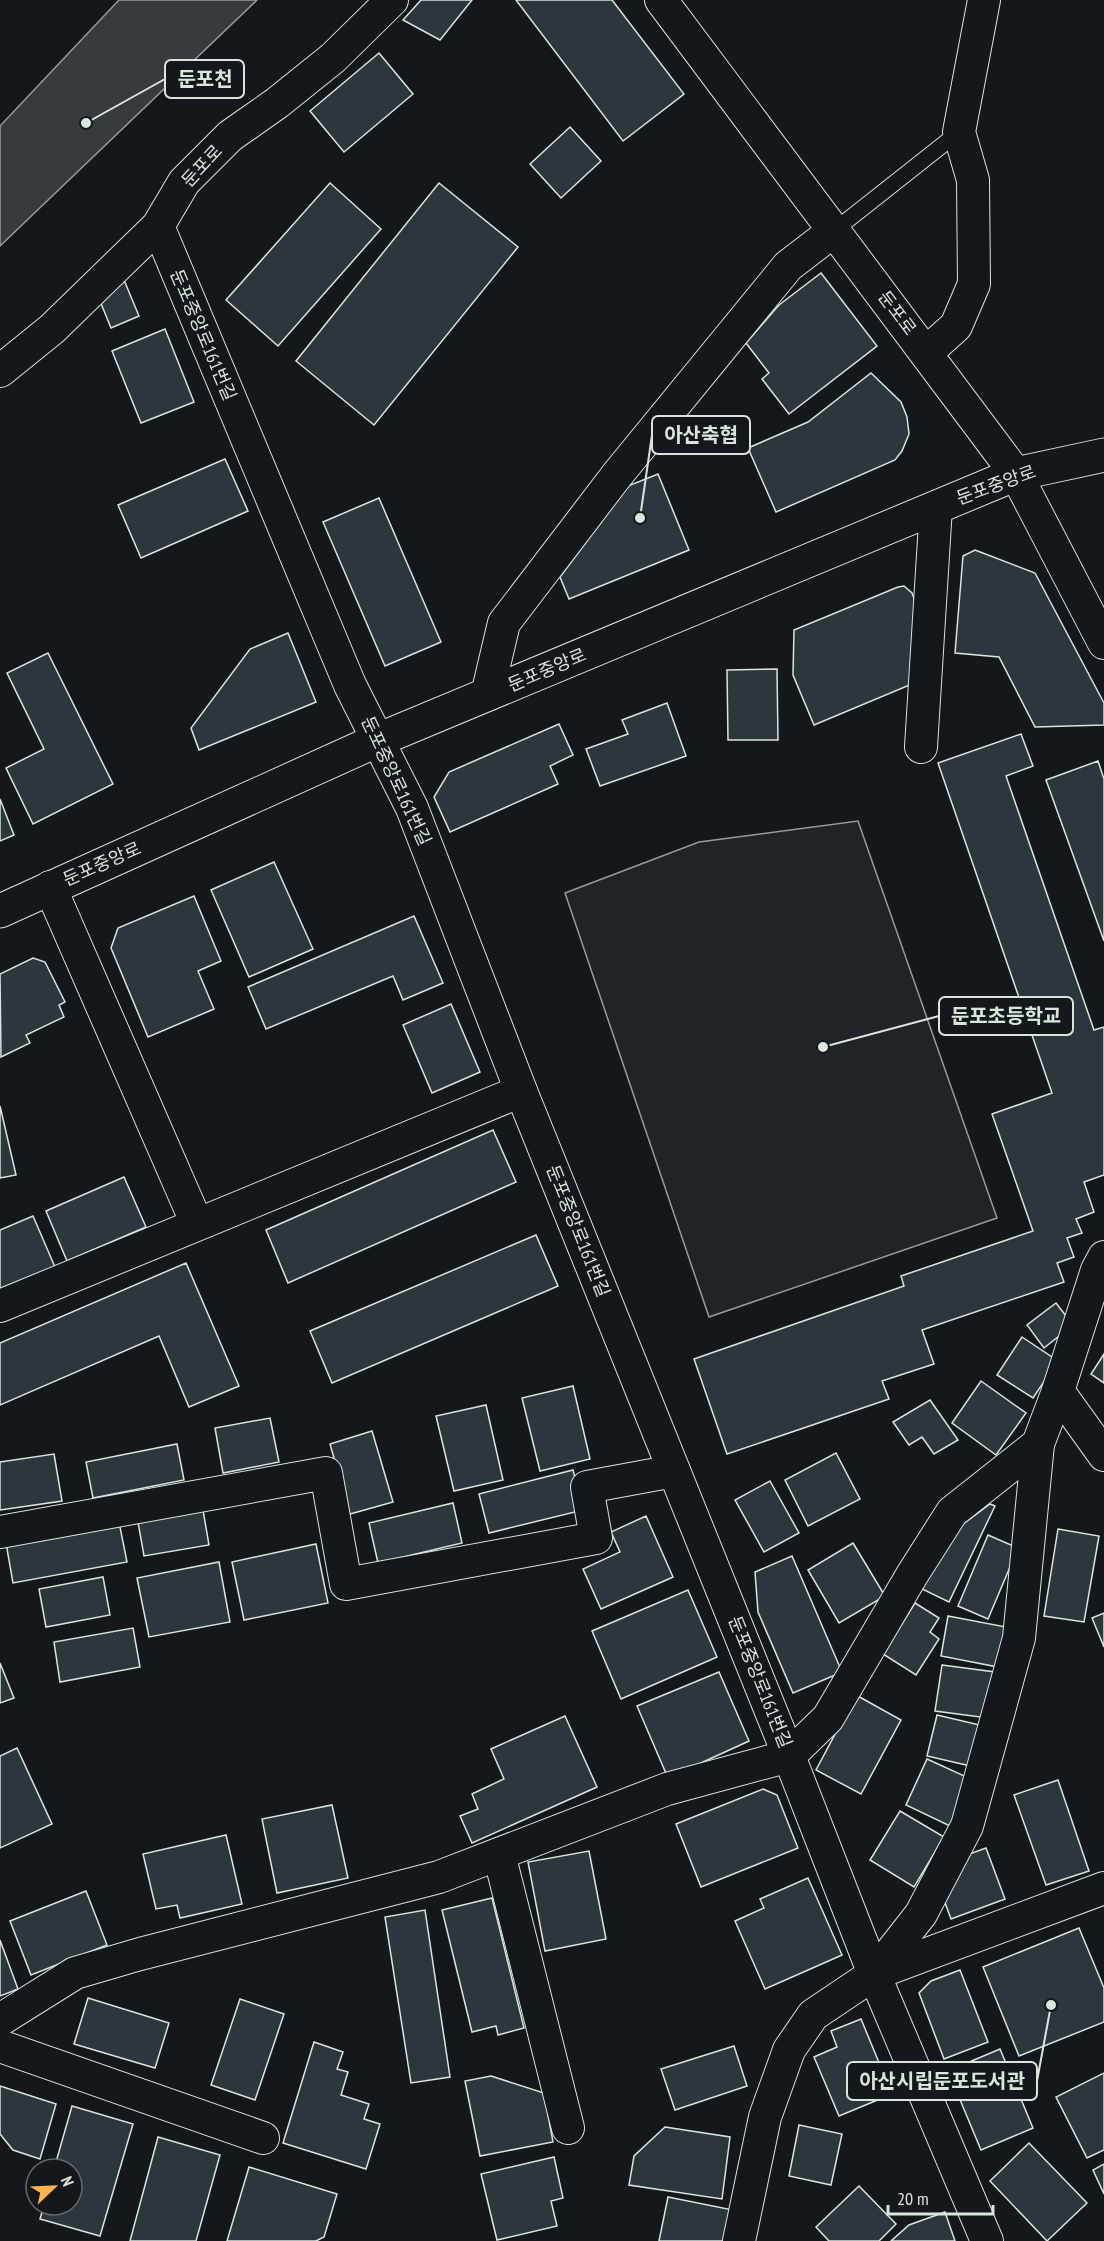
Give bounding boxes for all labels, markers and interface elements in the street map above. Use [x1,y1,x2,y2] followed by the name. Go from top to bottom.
[165,60,244,98] callout: 둔포천
[177,66,233,92] text: 둔포천
[176,140,227,192] street label: 둔포로
[165,266,241,404] street label: 둔포중앙로161번길
[873,286,922,339] street label: 둔포로
[652,416,750,454] callout: 아산축협
[664,422,738,448] text: 아산축협
[953,460,1039,509] street label: 둔포중앙로
[504,643,589,696] street label: 둔포중앙로
[356,712,437,849] street label: 둔포중앙로161번길
[59,836,144,891] street label: 둔포중앙로
[939,997,1073,1035] callout: 둔포초등학교
[951,1003,1061,1029] text: 둔포초등학교
[542,1161,615,1300] street label: 둔포중앙로161번길
[724,1612,797,1751] street label: 둔포중앙로161번길
[847,2062,1037,2100] callout: 아산시립둔포도서관
[859,2068,1025,2094] text: 아산시립둔포도서관
[24,2157,84,2217] north arrow
[57,2173,79,2189] text: N
[888,2178,993,2216] scale bar
[897,2187,929,2210] text: 20 m

